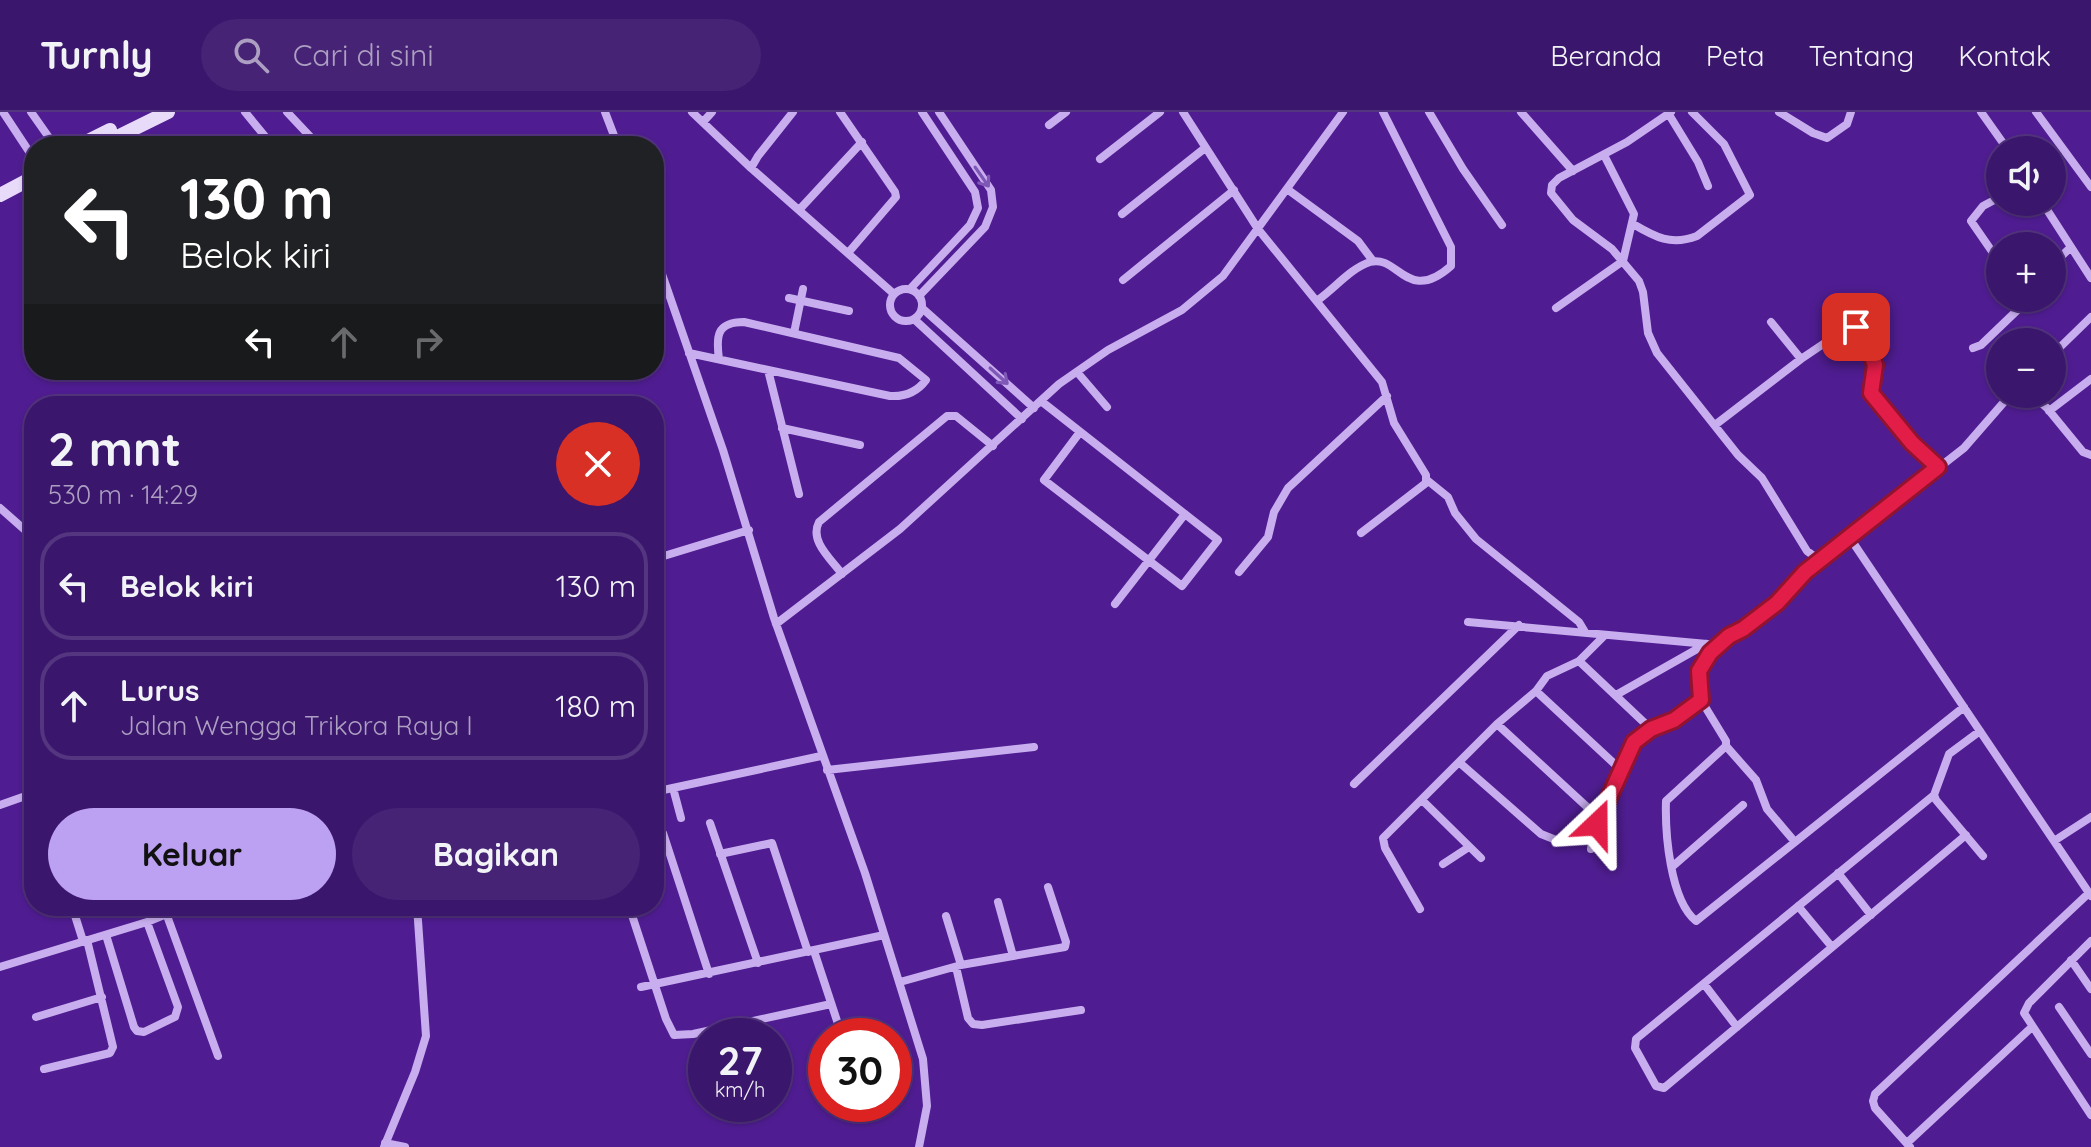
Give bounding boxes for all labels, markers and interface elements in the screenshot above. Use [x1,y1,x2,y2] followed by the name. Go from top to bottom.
[201,19,761,91] search box
[40,31,153,79] text: Turnly
[229,33,273,77] icon: search
[293,36,434,74] text: Cari di sini
[1550,38,1662,73] text: Beranda
[1706,38,1764,73] text: Peta
[1808,38,1914,73] text: Tentang
[1958,38,2051,73] text: Kontak
[1986,136,2066,408] map controls
[1986,136,2066,216] button: sound
[180,163,334,233] text: 130 m
[974,165,990,187] one-way arrow
[48,168,152,272] icon: left
[180,232,331,277] text: Belok kiri
[1986,232,2066,312] button: +
[1822,293,1890,361] pin
[1834,305,1878,349] icon: arrive
[238,320,282,364] icon: left
[322,320,366,364] icon: ahead
[406,320,450,364] icon: right
[1986,328,2066,408] button: −
[989,367,1009,385] one-way arrow
[48,418,181,478] text: 2 mnt
[556,422,640,506] button: close
[48,478,198,511] text: 530 m · 14:29
[52,564,96,608] icon: left
[120,567,254,605] text: Belok kiri
[556,567,636,605] text: 130 m
[120,671,200,709] text: Lurus
[52,684,96,728] icon: ahead
[555,687,636,725] text: 180 m
[120,709,473,742] text: Jalan Wengga Trikora Raya I
[1555,782,1639,866] position arrow
[48,808,336,900] button: Keluar
[352,808,640,900] button: Bagikan
[808,1018,912,1122] speed limit sign: 30
[718,1035,762,1085] text: 27
[715,1077,765,1102] text: km/h

